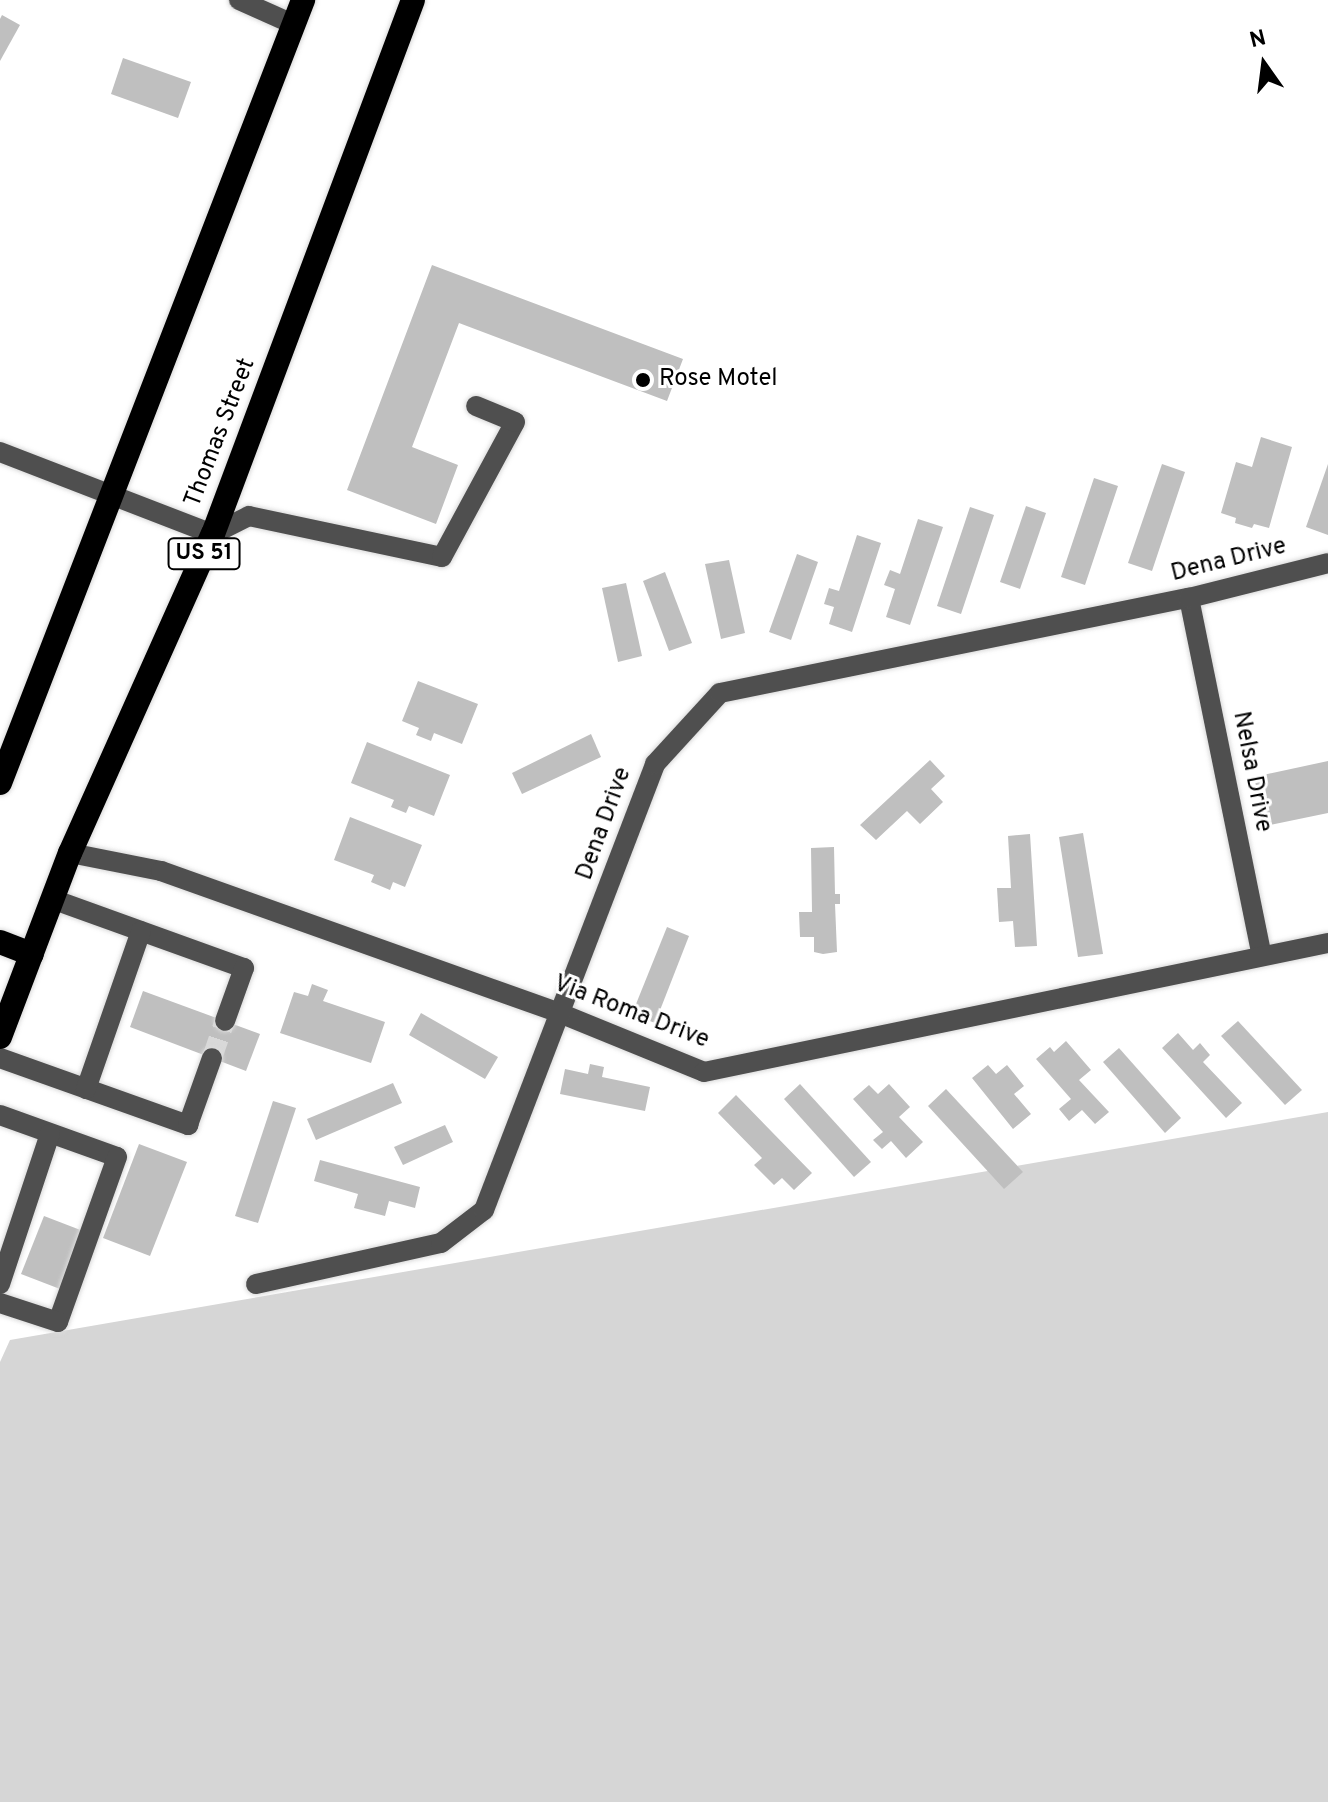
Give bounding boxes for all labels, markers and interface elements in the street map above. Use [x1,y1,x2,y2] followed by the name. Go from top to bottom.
[1224,24,1304,104] north arrow
[1247,25,1269,55] text: N
[179,354,263,512] street label: Thomas Street
[659,366,778,394] place label: Rose Motel
[634,371,652,389] marker: Rose Motel
[1168,533,1290,589] street label: Dena Drive
[166,536,242,572] road number: US 51
[1225,709,1277,835] street label: Nelsa Drive
[571,764,639,884] street label: Dena Drive
[549,970,713,1056] street label: Via Roma Drive

